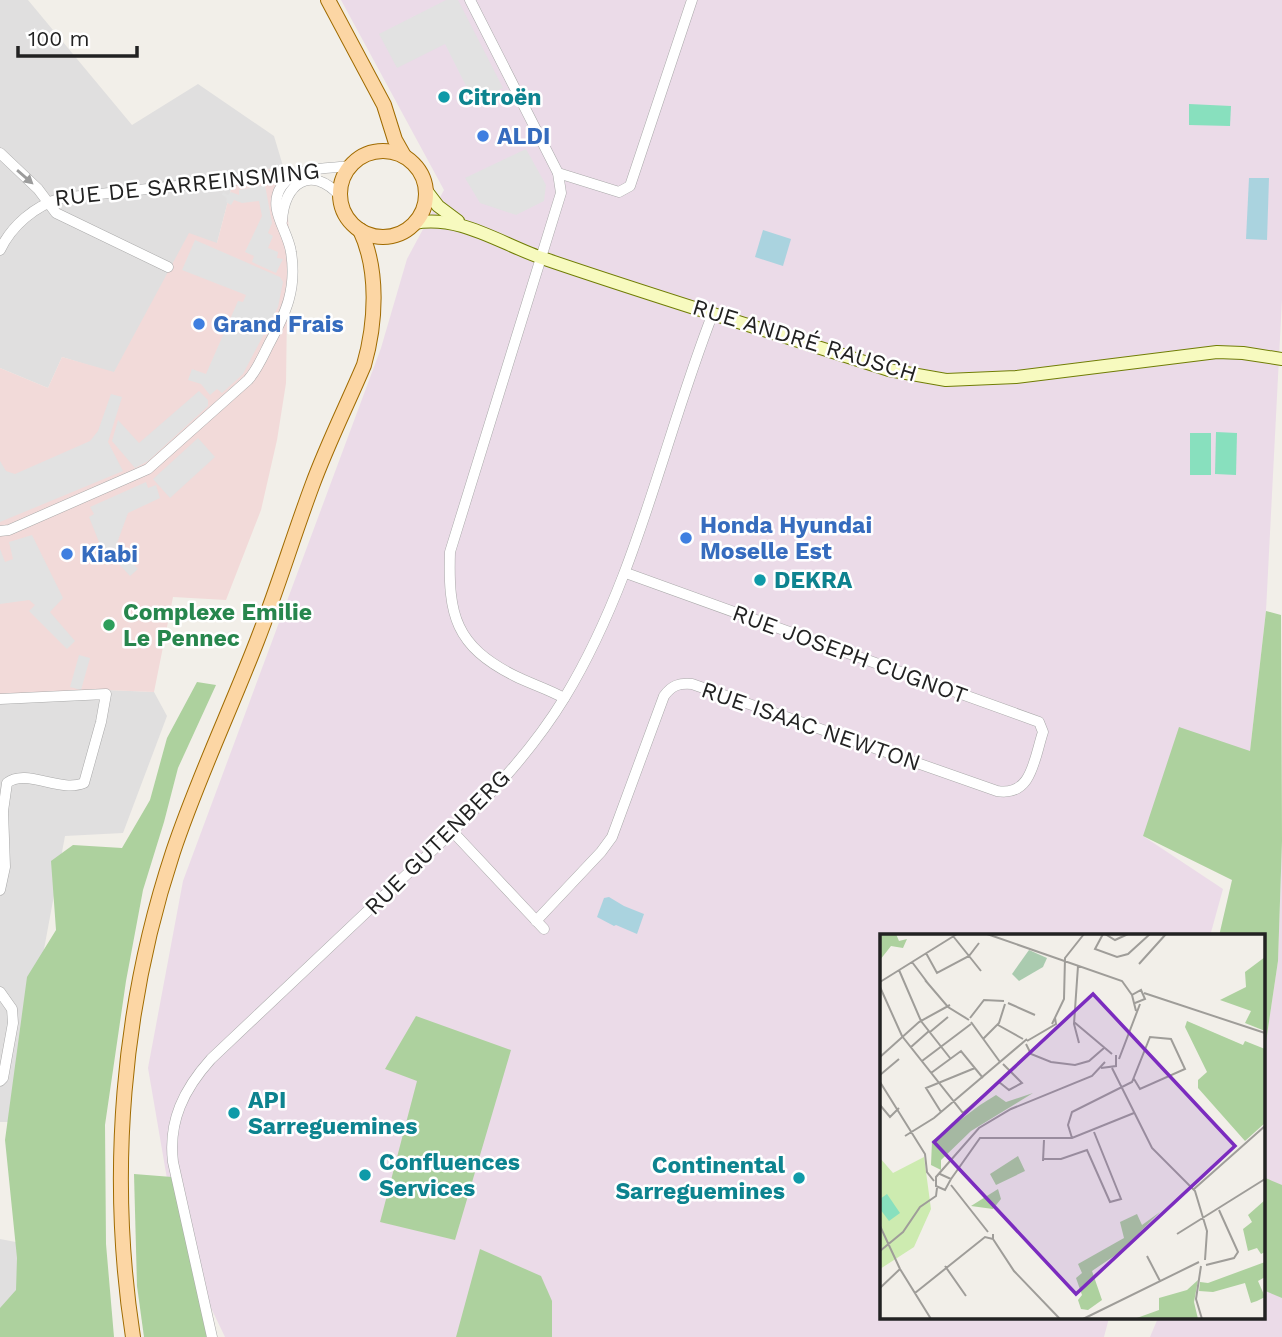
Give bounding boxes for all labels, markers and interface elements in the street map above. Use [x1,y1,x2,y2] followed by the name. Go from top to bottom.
[18,14,136,58] scale bar
[28,26,90,51] text: 100 m
[458,84,542,111] place label: Citroën
[436,89,452,105] marker: Citroën
[497,123,550,150] place label: ALDI
[475,128,491,144] marker: ALDI
[53,157,321,212] street label: RUE DE SARREINSMING
[16,169,34,185] one-way arrow
[689,293,920,387] street label: RUE ANDRÉ RAUSCH
[213,311,344,338] place label: Grand Frais
[191,316,207,332] marker: Grand Frais
[700,512,872,565] place label: Honda Hyundai Moselle Est
[678,530,694,546] marker: Honda Hyundai Moselle Est
[81,541,138,568] place label: Kiabi
[59,546,75,562] marker: Kiabi
[774,567,853,594] place label: DEKRA
[752,572,768,588] marker: DEKRA
[123,599,312,652] place label: Complexe Emilie Le Pennec
[729,599,971,710] street label: RUE JOSEPH CUGNOT
[101,617,117,633] marker: Complexe Emilie Le Pennec
[698,676,924,777] street label: RUE ISAAC NEWTON
[359,764,515,920] street label: RUE GUTENBERG
[880,934,1264,1320] inset map
[248,1087,418,1140] place label: API Sarreguemines
[226,1105,242,1121] marker: API Sarreguemines
[379,1149,520,1202] place label: Confluences Services
[615,1152,785,1205] place label: Continental Sarreguemines
[357,1167,373,1183] marker: Confluences Services
[791,1170,807,1186] marker: Continental Sarreguemines

